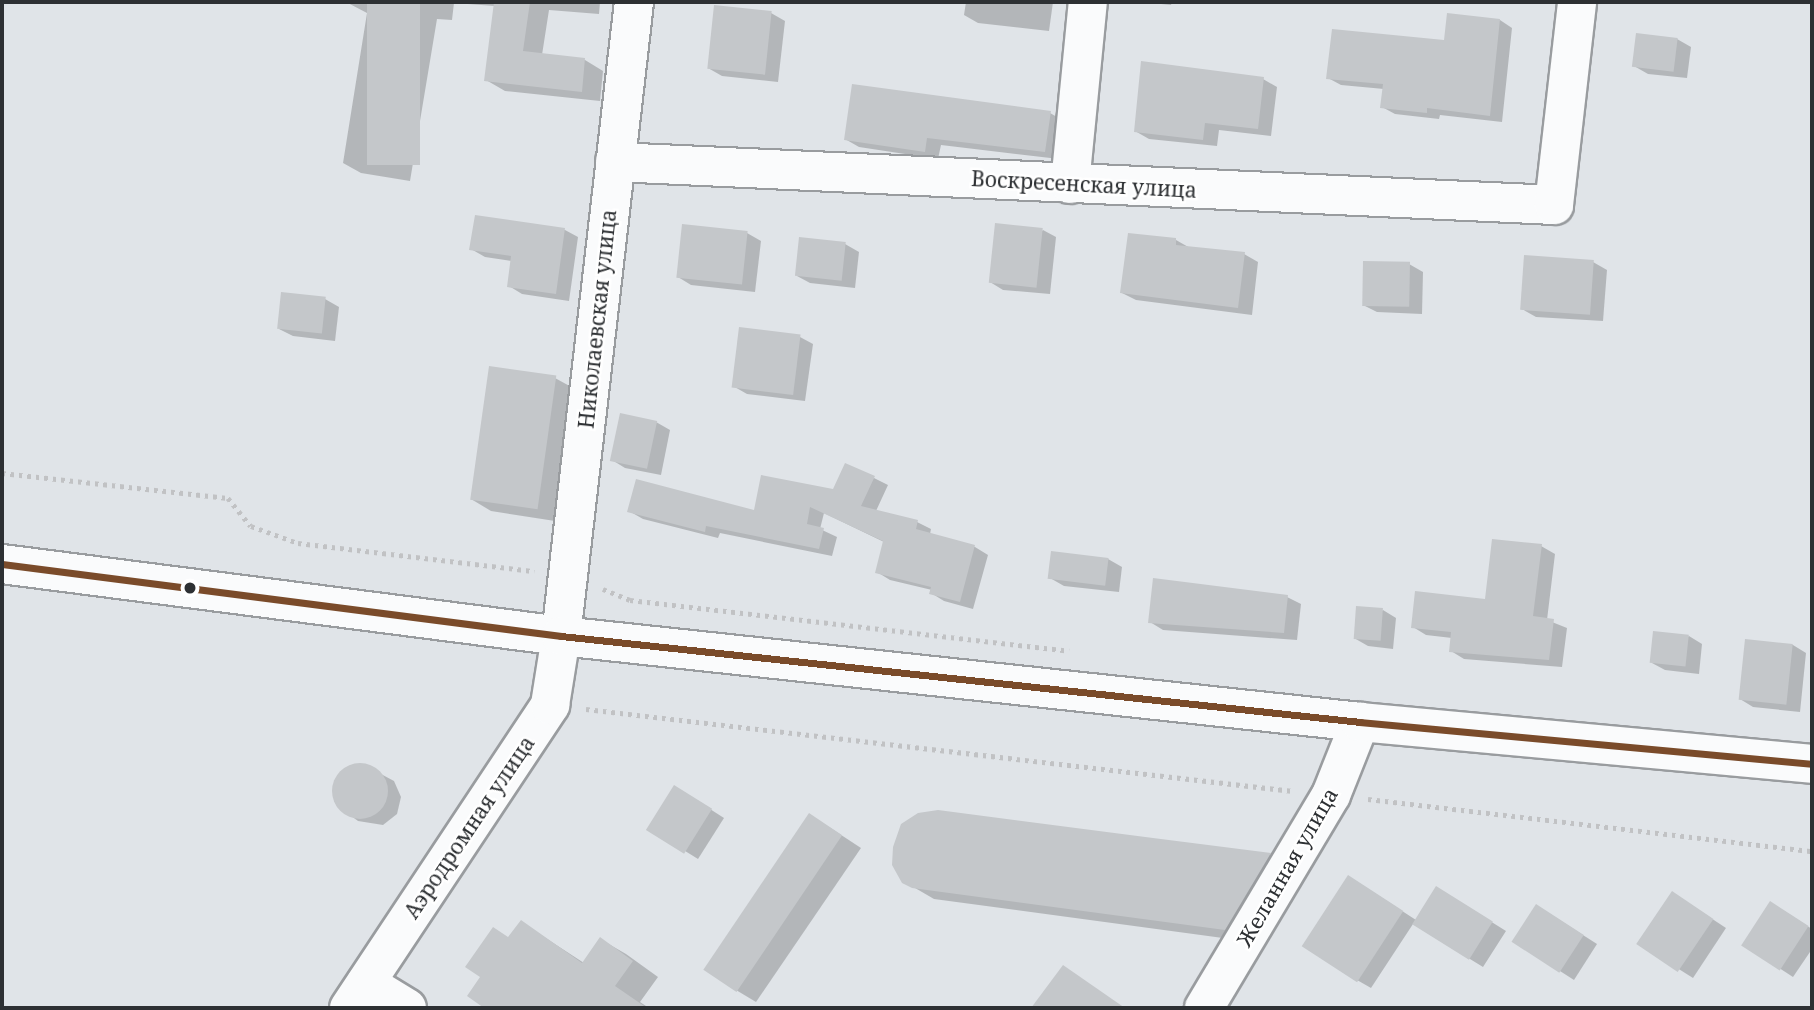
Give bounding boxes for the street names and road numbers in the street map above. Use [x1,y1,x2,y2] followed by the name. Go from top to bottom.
[971,166,1197,202] street label: Воскресенская улица
[573,208,621,430] street label: Николаевская улица
[399,731,539,923] street label: Аэродромная улица
[1231,783,1343,951] street label: Желанная улица

